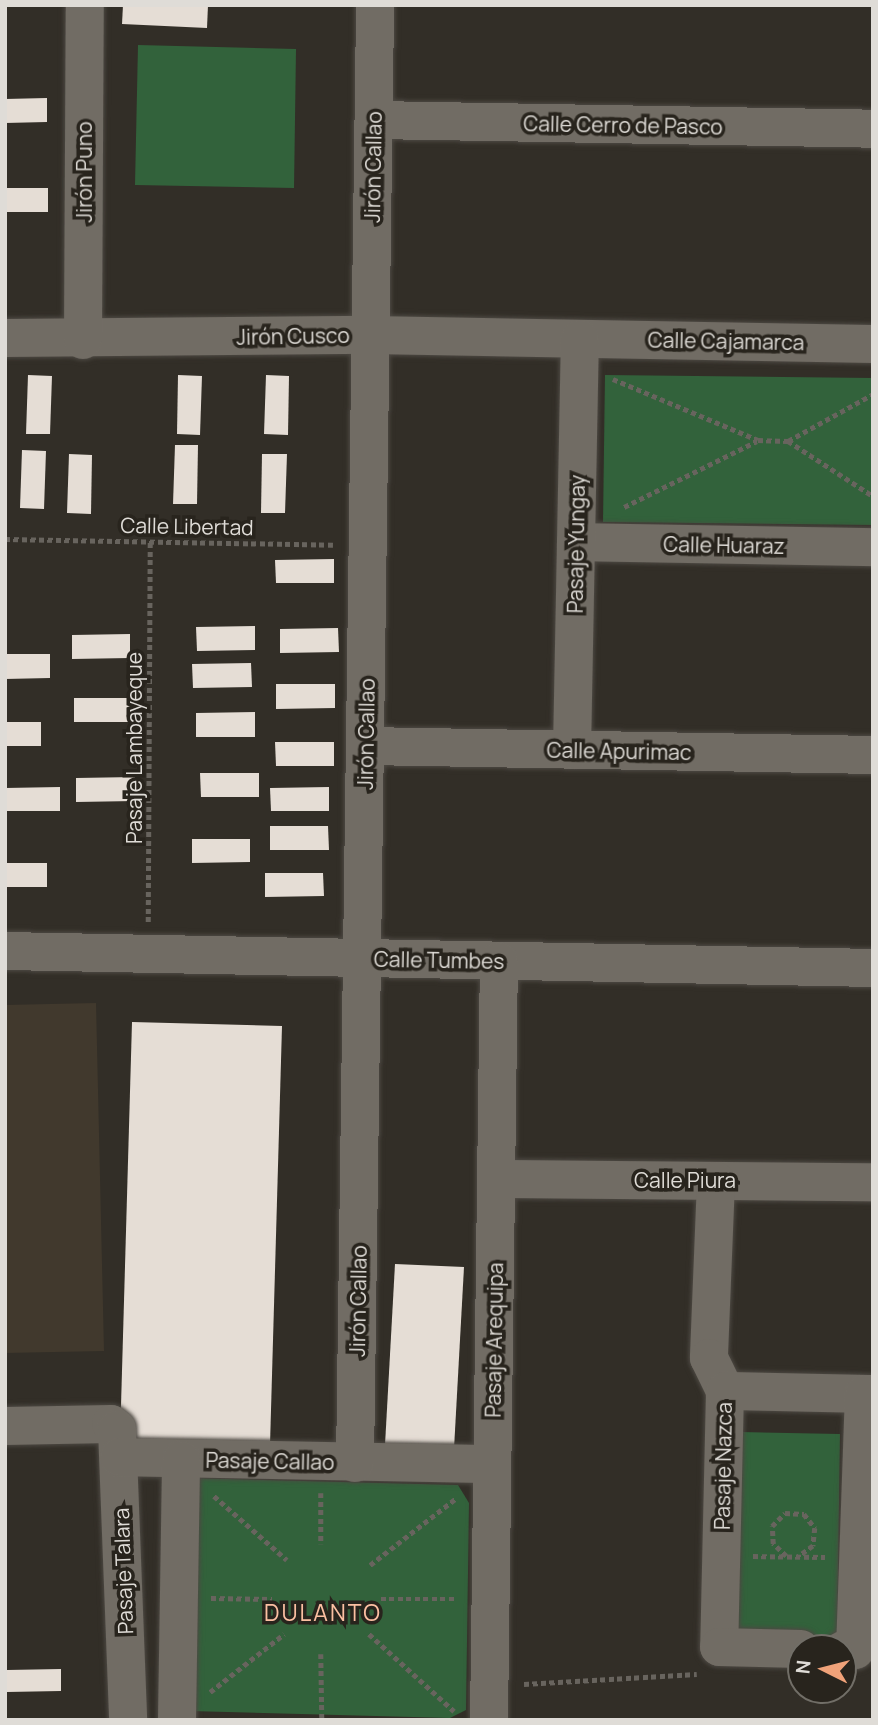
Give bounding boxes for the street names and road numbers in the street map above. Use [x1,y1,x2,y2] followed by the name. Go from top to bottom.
[359,111,387,223] street label: Jirón Callao
[523,111,723,139] street label: Calle Cerro de Pasco
[71,121,97,223] street label: Jirón Puno
[236,322,350,350] street label: Jirón Cusco
[647,327,805,355] street label: Calle Cajamarca
[562,474,590,614] street label: Pasaje Yungay
[120,512,254,540] street label: Calle Libertad
[663,531,785,559] street label: Calle Huaraz
[121,652,147,844] street label: Pasaje Lambayeque
[352,678,380,790] street label: Jirón Callao
[546,737,692,765] street label: Calle Apurimac
[374,946,504,974] street label: Calle Tumbes
[634,1167,736,1193] street label: Calle Piura
[344,1245,372,1357] street label: Jirón Callao
[480,1262,508,1418] street label: Pasaje Arequipa
[709,1402,737,1530] street label: Pasaje Nazca
[205,1447,335,1475] street label: Pasaje Callao
[108,1507,138,1635] street label: Pasaje Talara

